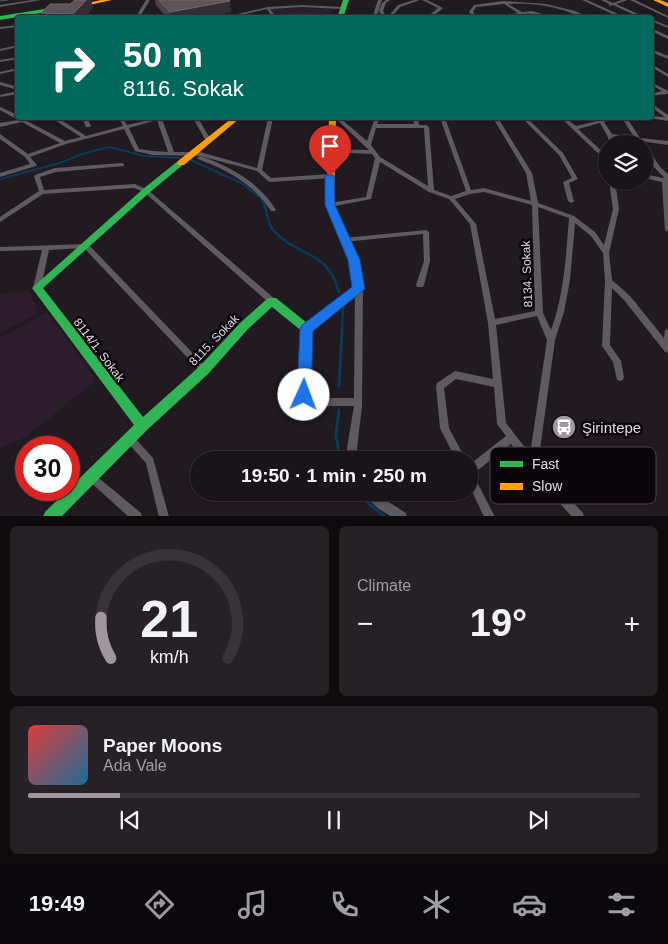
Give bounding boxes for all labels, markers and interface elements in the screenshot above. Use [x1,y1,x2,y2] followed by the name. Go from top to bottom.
[40,35,105,100] icon: right
[123,35,203,74] text: 50 m
[123,76,244,101] text: 8116. Sokak
[309,125,351,176] pin
[316,132,344,160] icon: arrive
[598,135,653,190] map controls
[598,135,653,190] button: layers
[519,239,535,308] street label: 8134. Sokak
[186,311,243,369] street label: 8115. Sokak
[71,316,128,385] street label: 8114/1. Sokak
[277,368,329,420] position arrow
[551,414,577,440] bus stop icon: Şirintepe
[582,419,641,436] place label: Şirintepe
[15,436,80,501] speed limit sign: 30
[490,447,656,504] legend
[532,456,559,472] text: Fast
[241,465,427,486] text: 19:50 · 1 min · 250 m
[532,478,563,494] text: Slow
[357,577,411,594] text: Climate
[141,590,198,648] text: 21
[470,602,527,644] text: 19°
[357,608,373,639] text: −
[624,608,640,639] text: +
[150,647,189,667] text: km/h
[103,735,222,756] text: Paper Moons
[103,757,167,774] text: Ada Vale
[116,806,144,834] icon: previous
[320,806,348,834] icon: pause
[524,806,552,834] icon: next
[142,887,177,922] icon: directions
[235,887,270,922] icon: music
[327,887,362,922] icon: phone
[419,887,454,922] icon: climate
[512,887,547,922] icon: car
[604,887,639,922] icon: filters
[29,891,85,916] text: 19:49

